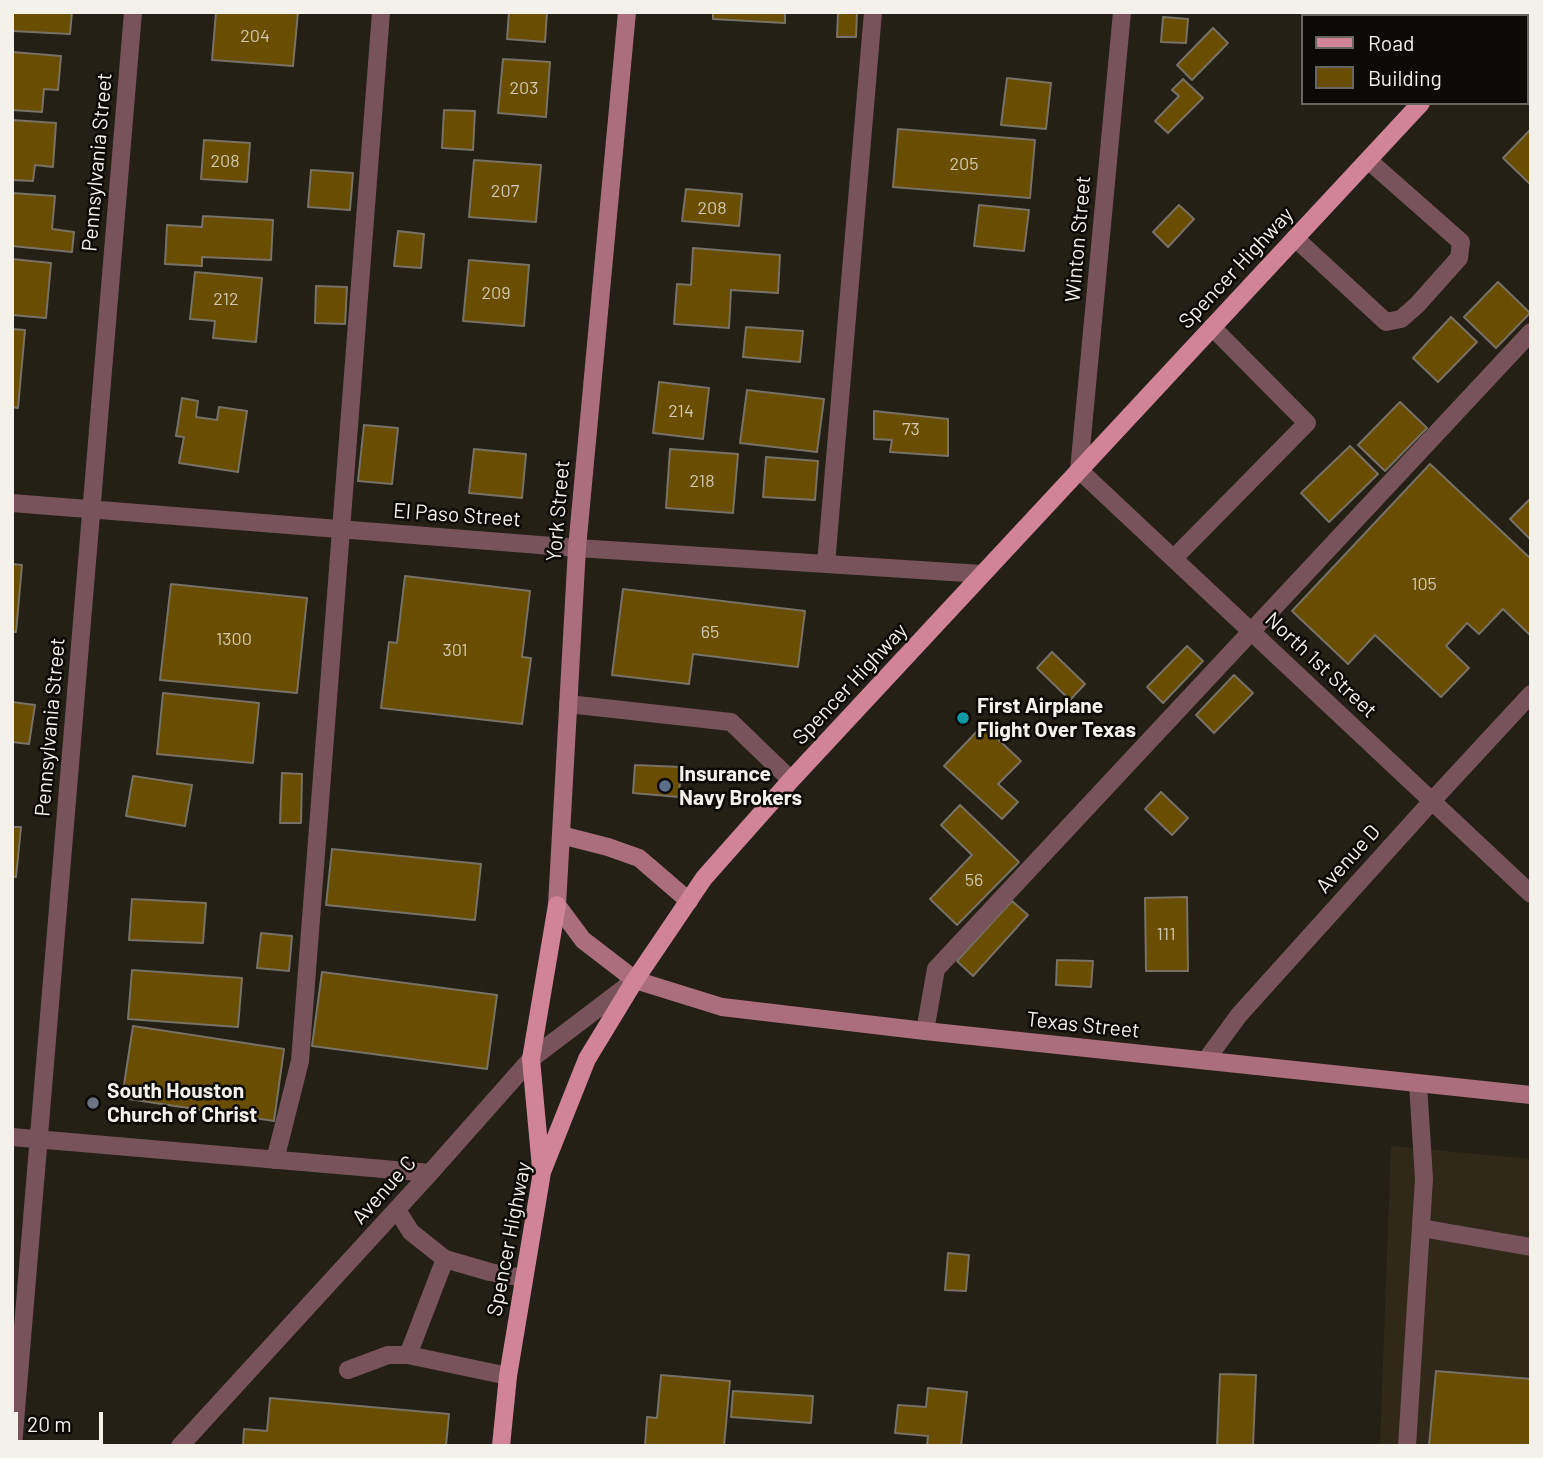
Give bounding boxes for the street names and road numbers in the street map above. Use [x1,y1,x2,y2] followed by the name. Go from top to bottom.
[77,72,117,252] street label: Pennsylvania Street
[1060,175,1096,303] street label: Winton Street
[1173,202,1299,334] street label: Spencer Highway
[541,459,575,563] street label: York Street
[392,498,522,532] street label: El Paso Street
[1260,607,1382,723] street label: North 1st Street
[787,618,913,750] street label: Spencer Highway
[30,637,70,817] street label: Pennsylvania Street
[1311,819,1385,899] street label: Avenue D
[1025,1007,1141,1043] street label: Texas Street
[347,1150,421,1230] street label: Avenue C
[482,1160,536,1318] street label: Spencer Highway

